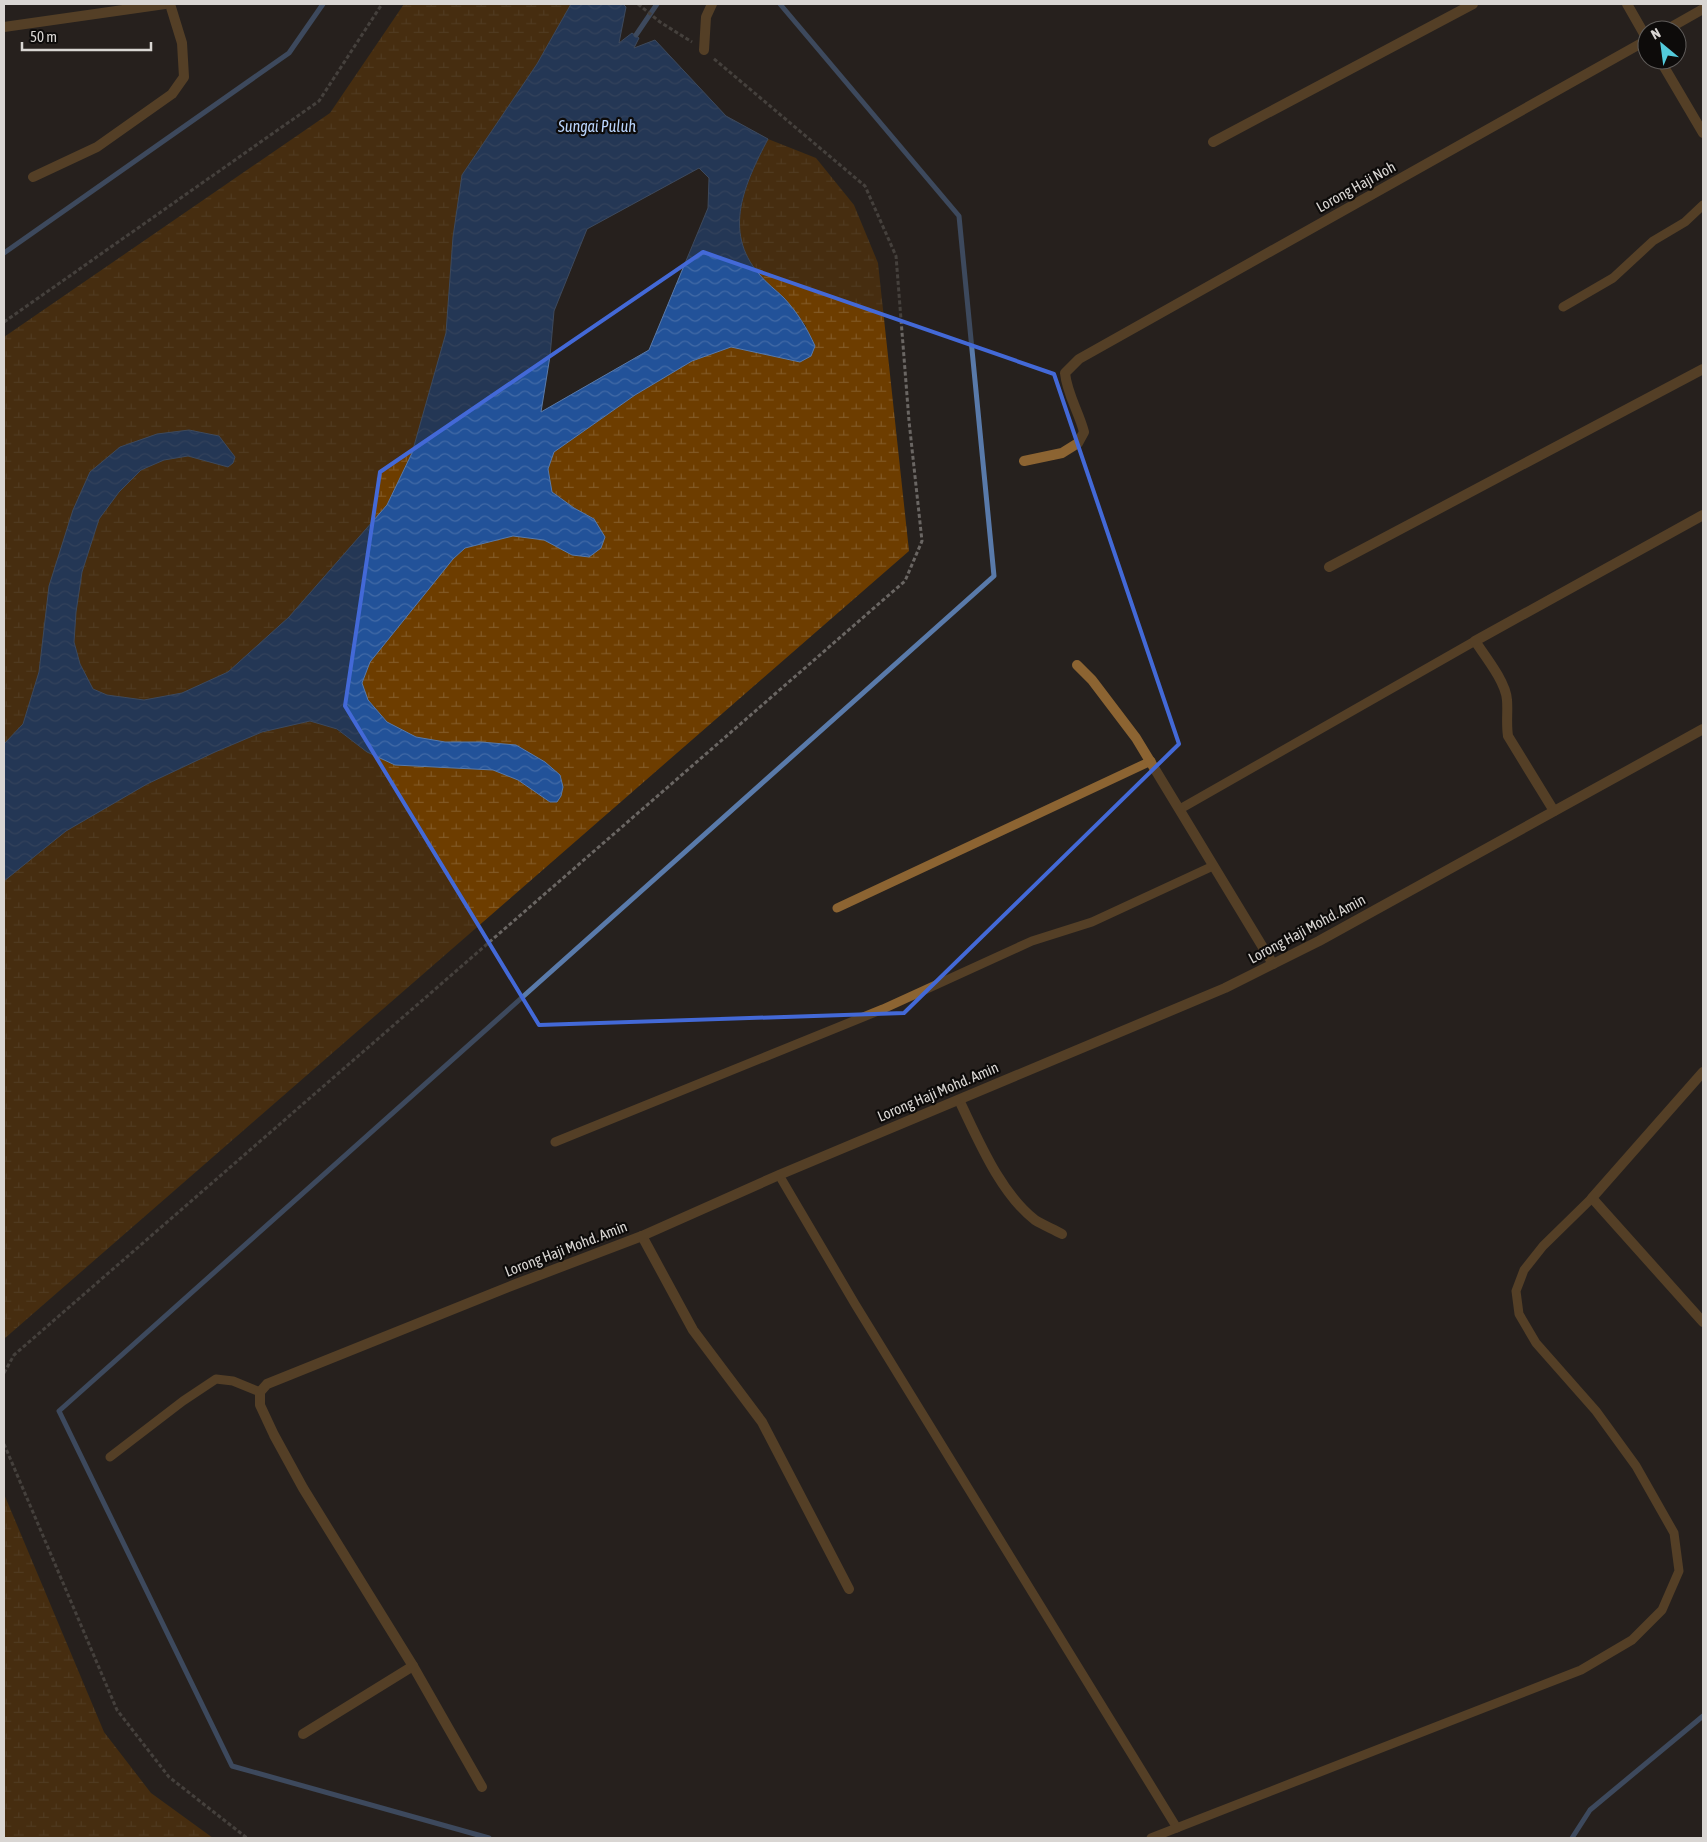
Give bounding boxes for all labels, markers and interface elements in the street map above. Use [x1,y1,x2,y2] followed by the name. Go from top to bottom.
[22,20,151,52] scale bar
[1637,20,1687,70] north arrow
[1648,25,1663,43] text: N
[30,28,57,45] text: 50 m
[557,117,636,136] water label: Sungai Puluh
[1313,158,1398,215] street label: Lorong Haji Noh
[1245,891,1368,967] street label: Lorong Haji Mohd. Amin
[875,1058,1001,1125] street label: Lorong Haji Mohd. Amin
[502,1217,629,1280] street label: Lorong Haji Mohd. Amin

